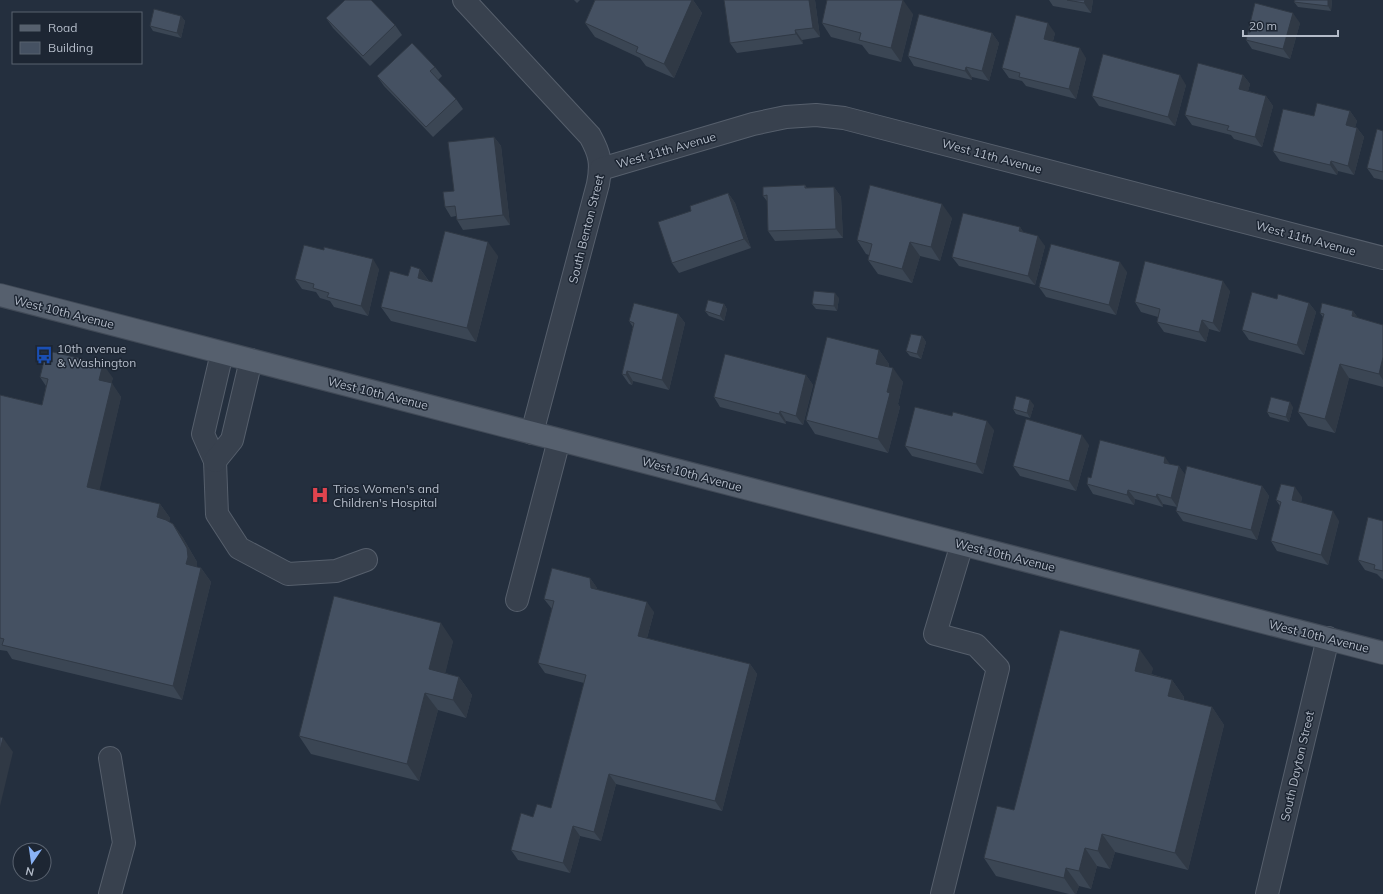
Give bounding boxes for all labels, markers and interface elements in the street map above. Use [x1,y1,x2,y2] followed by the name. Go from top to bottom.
[12,12,142,64] legend
[1243,12,1338,38] scale bar
[1249,18,1277,33] text: 20 m
[48,20,77,35] text: Road
[48,40,93,55] text: Building
[614,129,718,171] street label: West 11th Avenue
[940,135,1044,177] street label: West 11th Avenue
[565,173,607,285] street label: South Benton Street
[1254,217,1358,259] street label: West 11th Avenue
[12,292,116,332] street label: West 10th Avenue
[57,341,136,370] place label: 10th avenue & Washington
[34,345,54,365] bus stop icon: 10th avenue & Washington
[326,373,430,413] street label: West 10th Avenue
[640,453,744,495] street label: West 10th Avenue
[333,481,439,510] place label: Trios Women's and Children's Hospital
[310,485,330,505] hospital icon: Trios Women's and Children's Hospital
[953,535,1057,575] street label: West 10th Avenue
[1267,616,1371,656] street label: West 10th Avenue
[1277,709,1317,823] street label: South Dayton Street
[12,842,52,882] north arrow
[24,864,35,879] text: N

